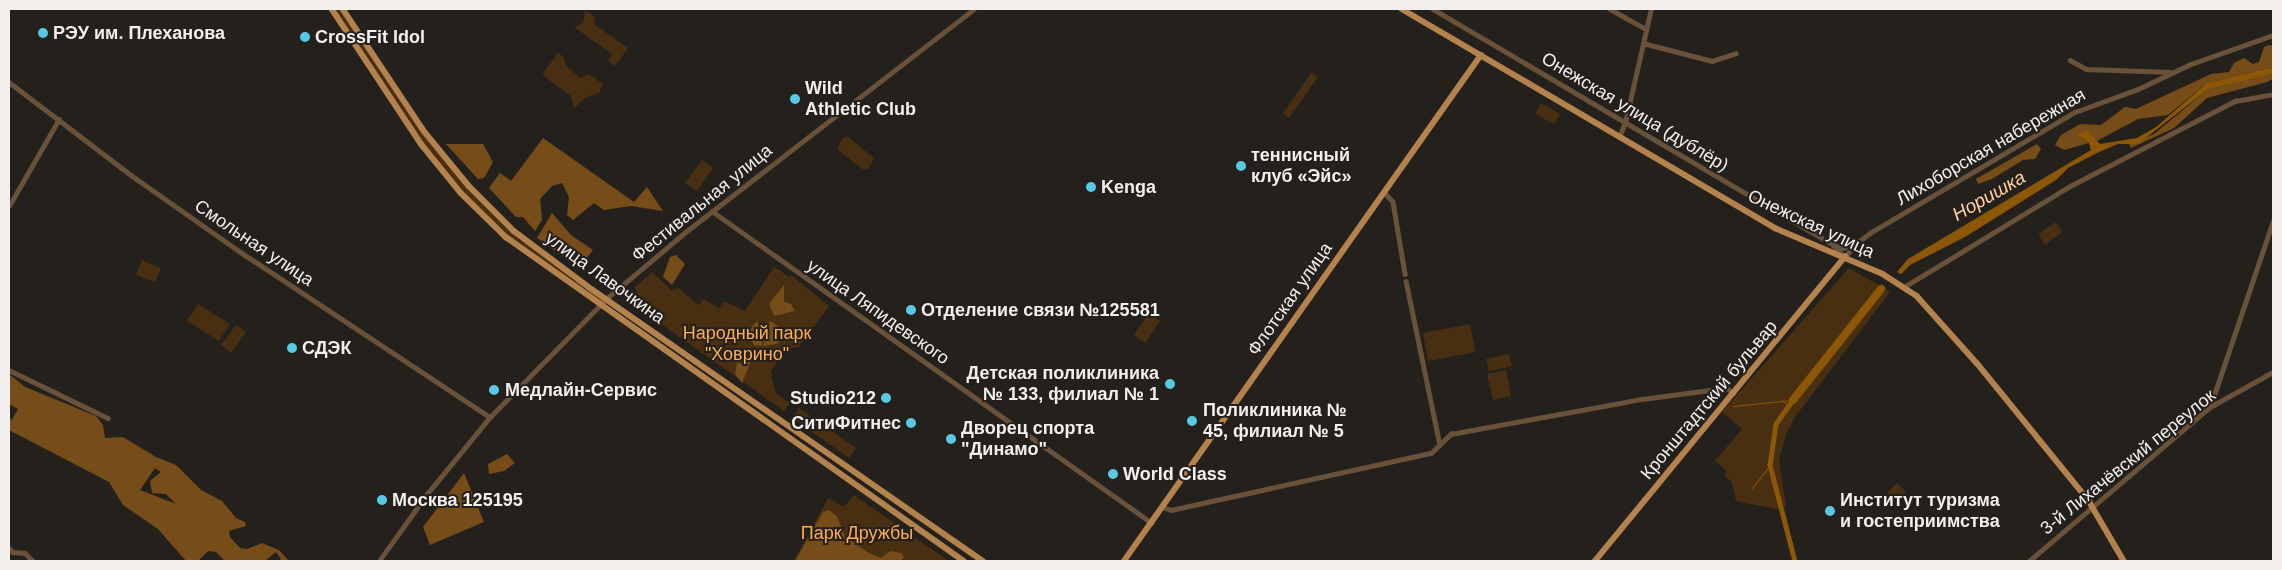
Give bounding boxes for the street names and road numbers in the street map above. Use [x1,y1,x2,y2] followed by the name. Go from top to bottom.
[1538,48,1732,176] street label: Онежская улица (дублёр)
[1893,84,2089,210] street label: Лихоборская набережная
[627,140,777,266] street label: Фестивальная улица
[1744,185,1878,263] street label: Онежская улица
[190,195,318,291] street label: Смольная улица
[541,227,669,329] street label: улица Лавочкина
[1243,238,1337,360] street label: Флотская улица
[803,255,953,369] street label: улица Ляпидевского
[1636,316,1782,484] street label: Кронштадтский бульвар
[2036,385,2220,539] street label: 3-й Лихачёвский переулок

